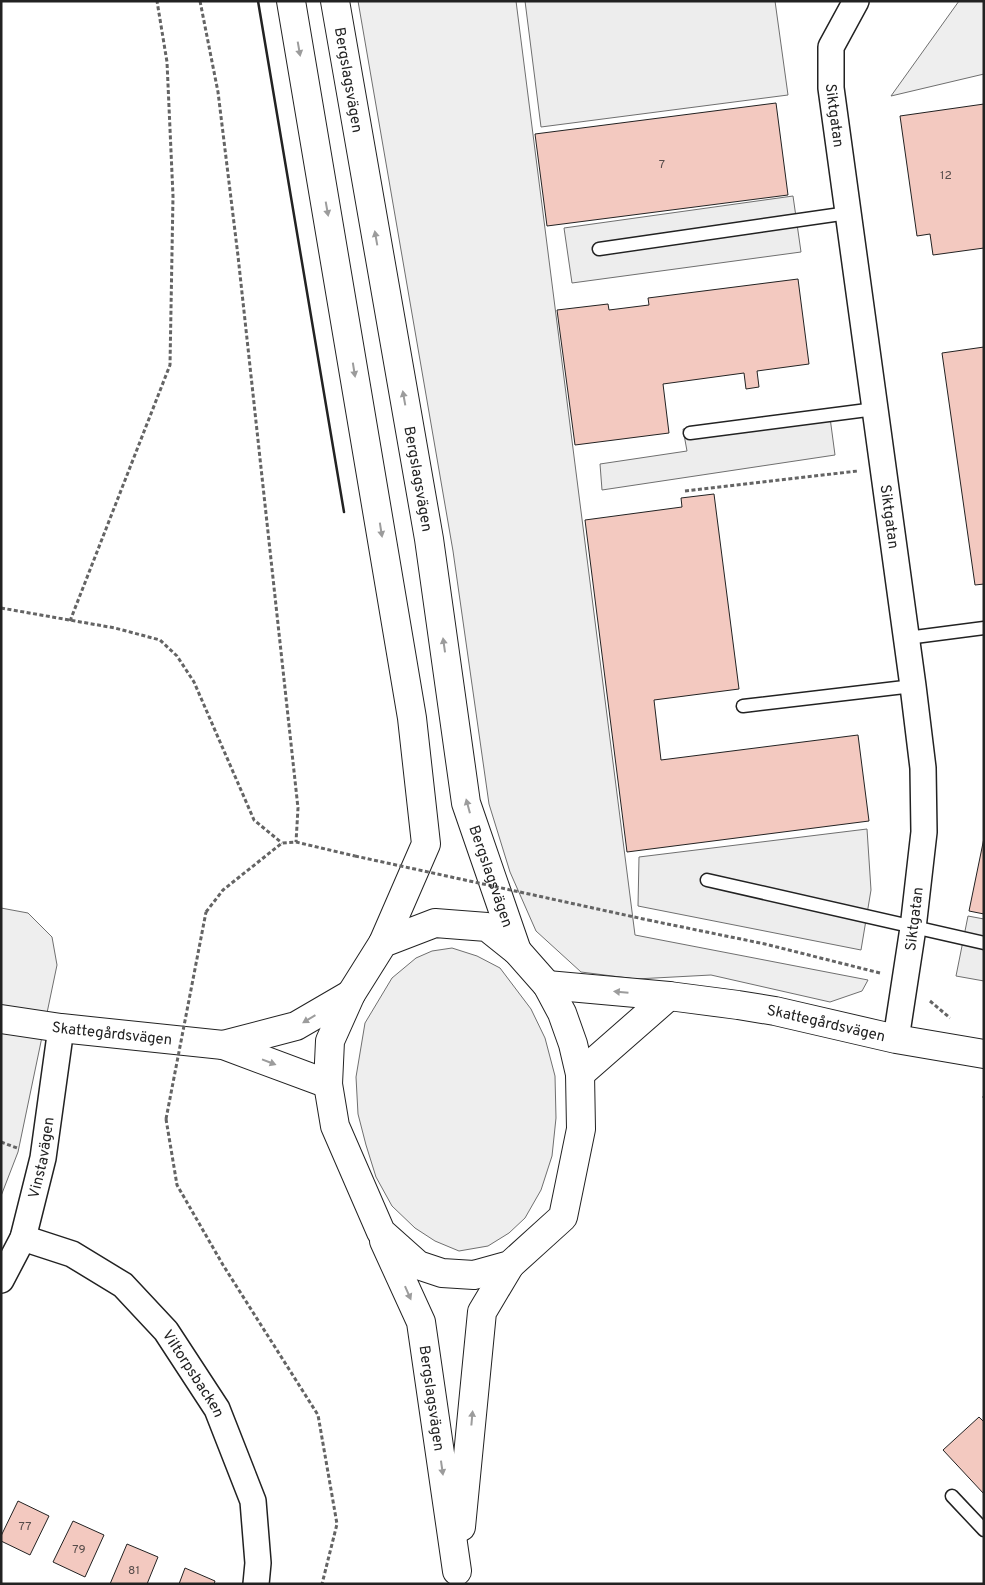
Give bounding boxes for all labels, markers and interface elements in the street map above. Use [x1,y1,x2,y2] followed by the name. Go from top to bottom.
[329,26,366,134] street label: Bergslagsvägen
[296,42,304,58] one-way arrow
[820,83,847,149] street label: Siktgatan
[659,157,665,173] house number: 7
[940,168,952,184] house number: 12
[324,202,332,218] one-way arrow
[372,230,380,246] one-way arrow
[351,362,359,378] one-way arrow
[400,390,408,406] one-way arrow
[398,425,436,533] street label: Bergslagsvägen
[874,484,902,550] street label: Siktgatan
[377,522,385,538] one-way arrow
[439,637,447,653] one-way arrow
[463,798,471,813] one-way arrow
[463,823,516,930] street label: Bergslagsvägen
[902,886,929,952] street label: Siktgatan
[612,987,628,995] one-way arrow
[765,1002,887,1047] street label: Skattegårdsvägen
[303,1014,316,1023] one-way arrow
[50,1019,173,1051] street label: Skattegårdsvägen
[262,1058,277,1066] one-way arrow
[25,1116,60,1201] street label: Vinstavägen
[404,1286,412,1300] one-way arrow
[157,1327,227,1421] street label: Viltorpsbacken
[413,1344,448,1453] street label: Bergslagsvägen
[468,1410,476,1426] one-way arrow
[438,1461,446,1477] one-way arrow
[19,1519,31,1535] house number: 77
[72,1542,86,1558] house number: 79
[128,1563,140,1579] house number: 81

